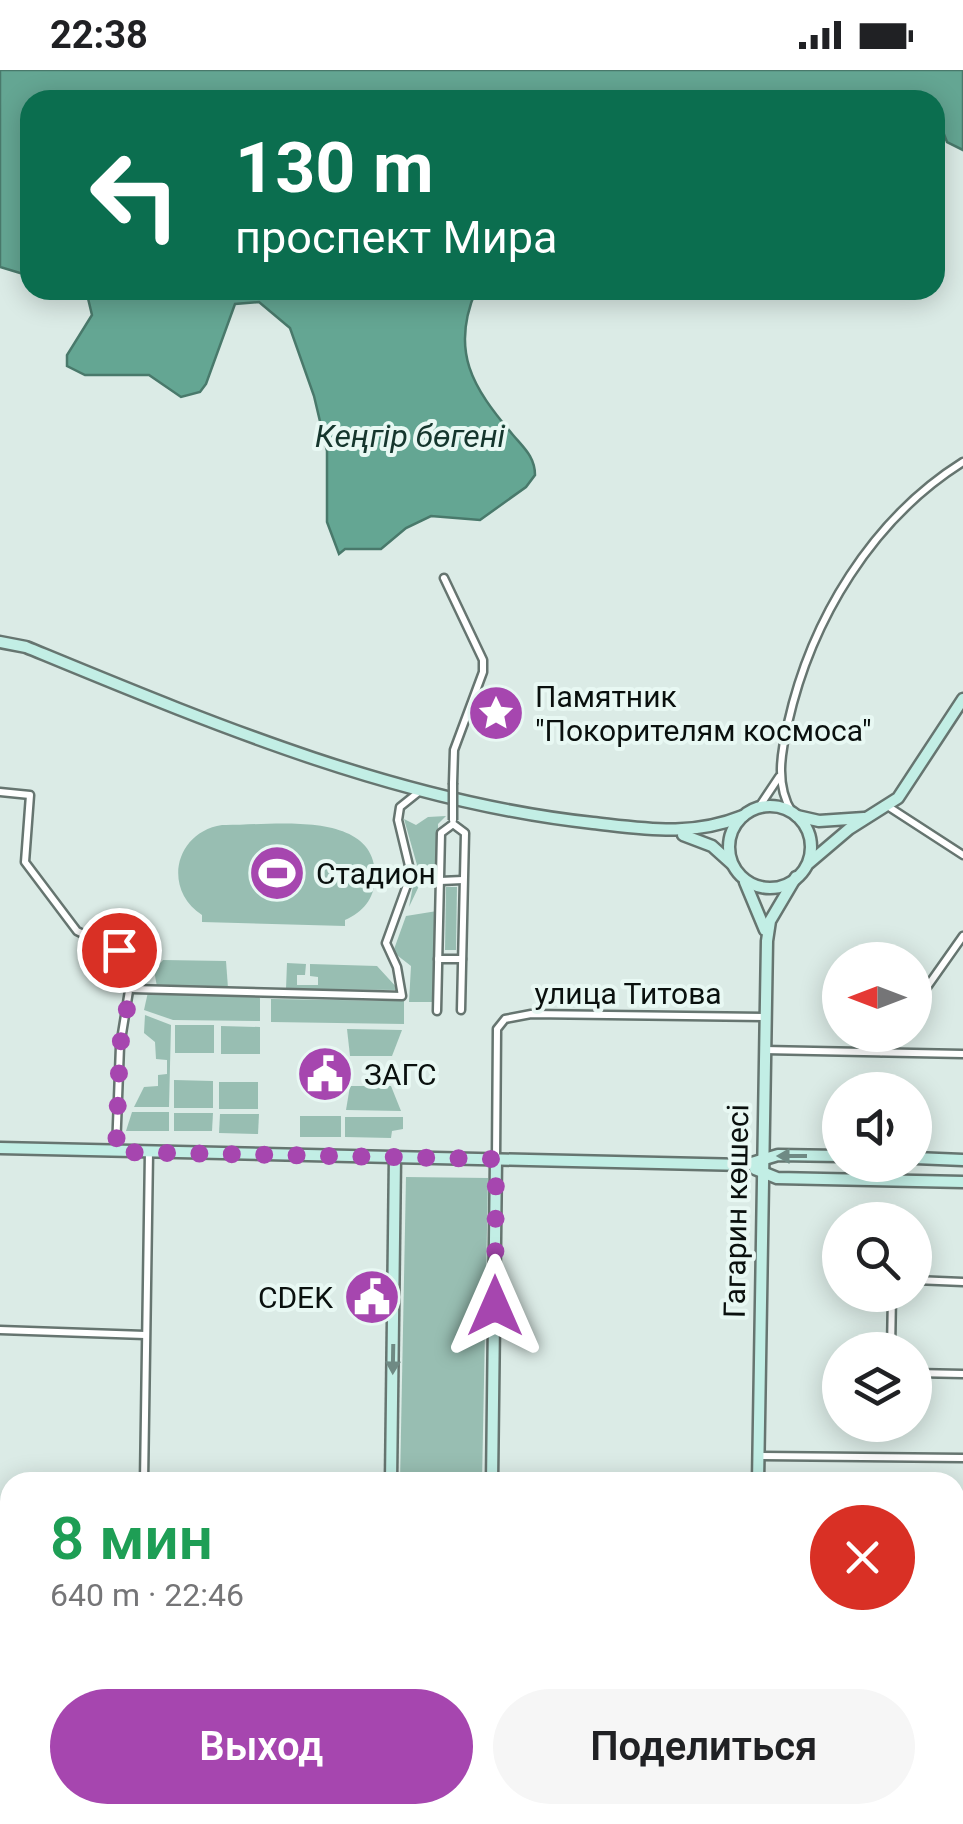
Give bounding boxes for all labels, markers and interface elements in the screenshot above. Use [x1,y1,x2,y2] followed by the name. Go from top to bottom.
[50,13,148,57] text: 22:38
[235,127,434,209] text: 130 m
[70,130,200,260] icon: left
[235,211,557,264] text: проспект Мира
[315,417,506,455] water label: Кеңгір бөгені
[535,679,872,748] place label: Памятник "Покорителям космоса"
[466,683,526,743] place icon: Памятник "Покорителям космоса"
[247,843,307,903] sports icon: Стадион
[316,856,436,891] place label: Стадион
[77,908,162,993] pin
[92,923,147,978] icon: arrive
[822,942,932,1052] north arrow
[822,942,932,1442] map controls
[534,976,722,1011] street label: улица Титова
[295,1044,355,1104] public building icon: ЗАГС
[364,1057,437,1092] place label: ЗАГС
[822,1072,932,1182] button: sound
[717,1104,755,1318] street label: Гагарин көшесі
[775,1148,807,1164] one-way arrow
[822,1202,932,1312] button: search
[443,1254,547,1358] position arrow
[342,1267,402,1327] public building icon: CDEK
[258,1280,333,1315] place label: CDEK
[822,1332,932,1442] button: layers
[385,1343,401,1375] one-way arrow
[50,1503,213,1574] text: 8 мин
[810,1505,915,1610] button: close
[50,1576,244,1614] text: 640 m · 22:46
[50,1689,473,1804] button: Выход
[493,1689,915,1804] button: Поделиться

